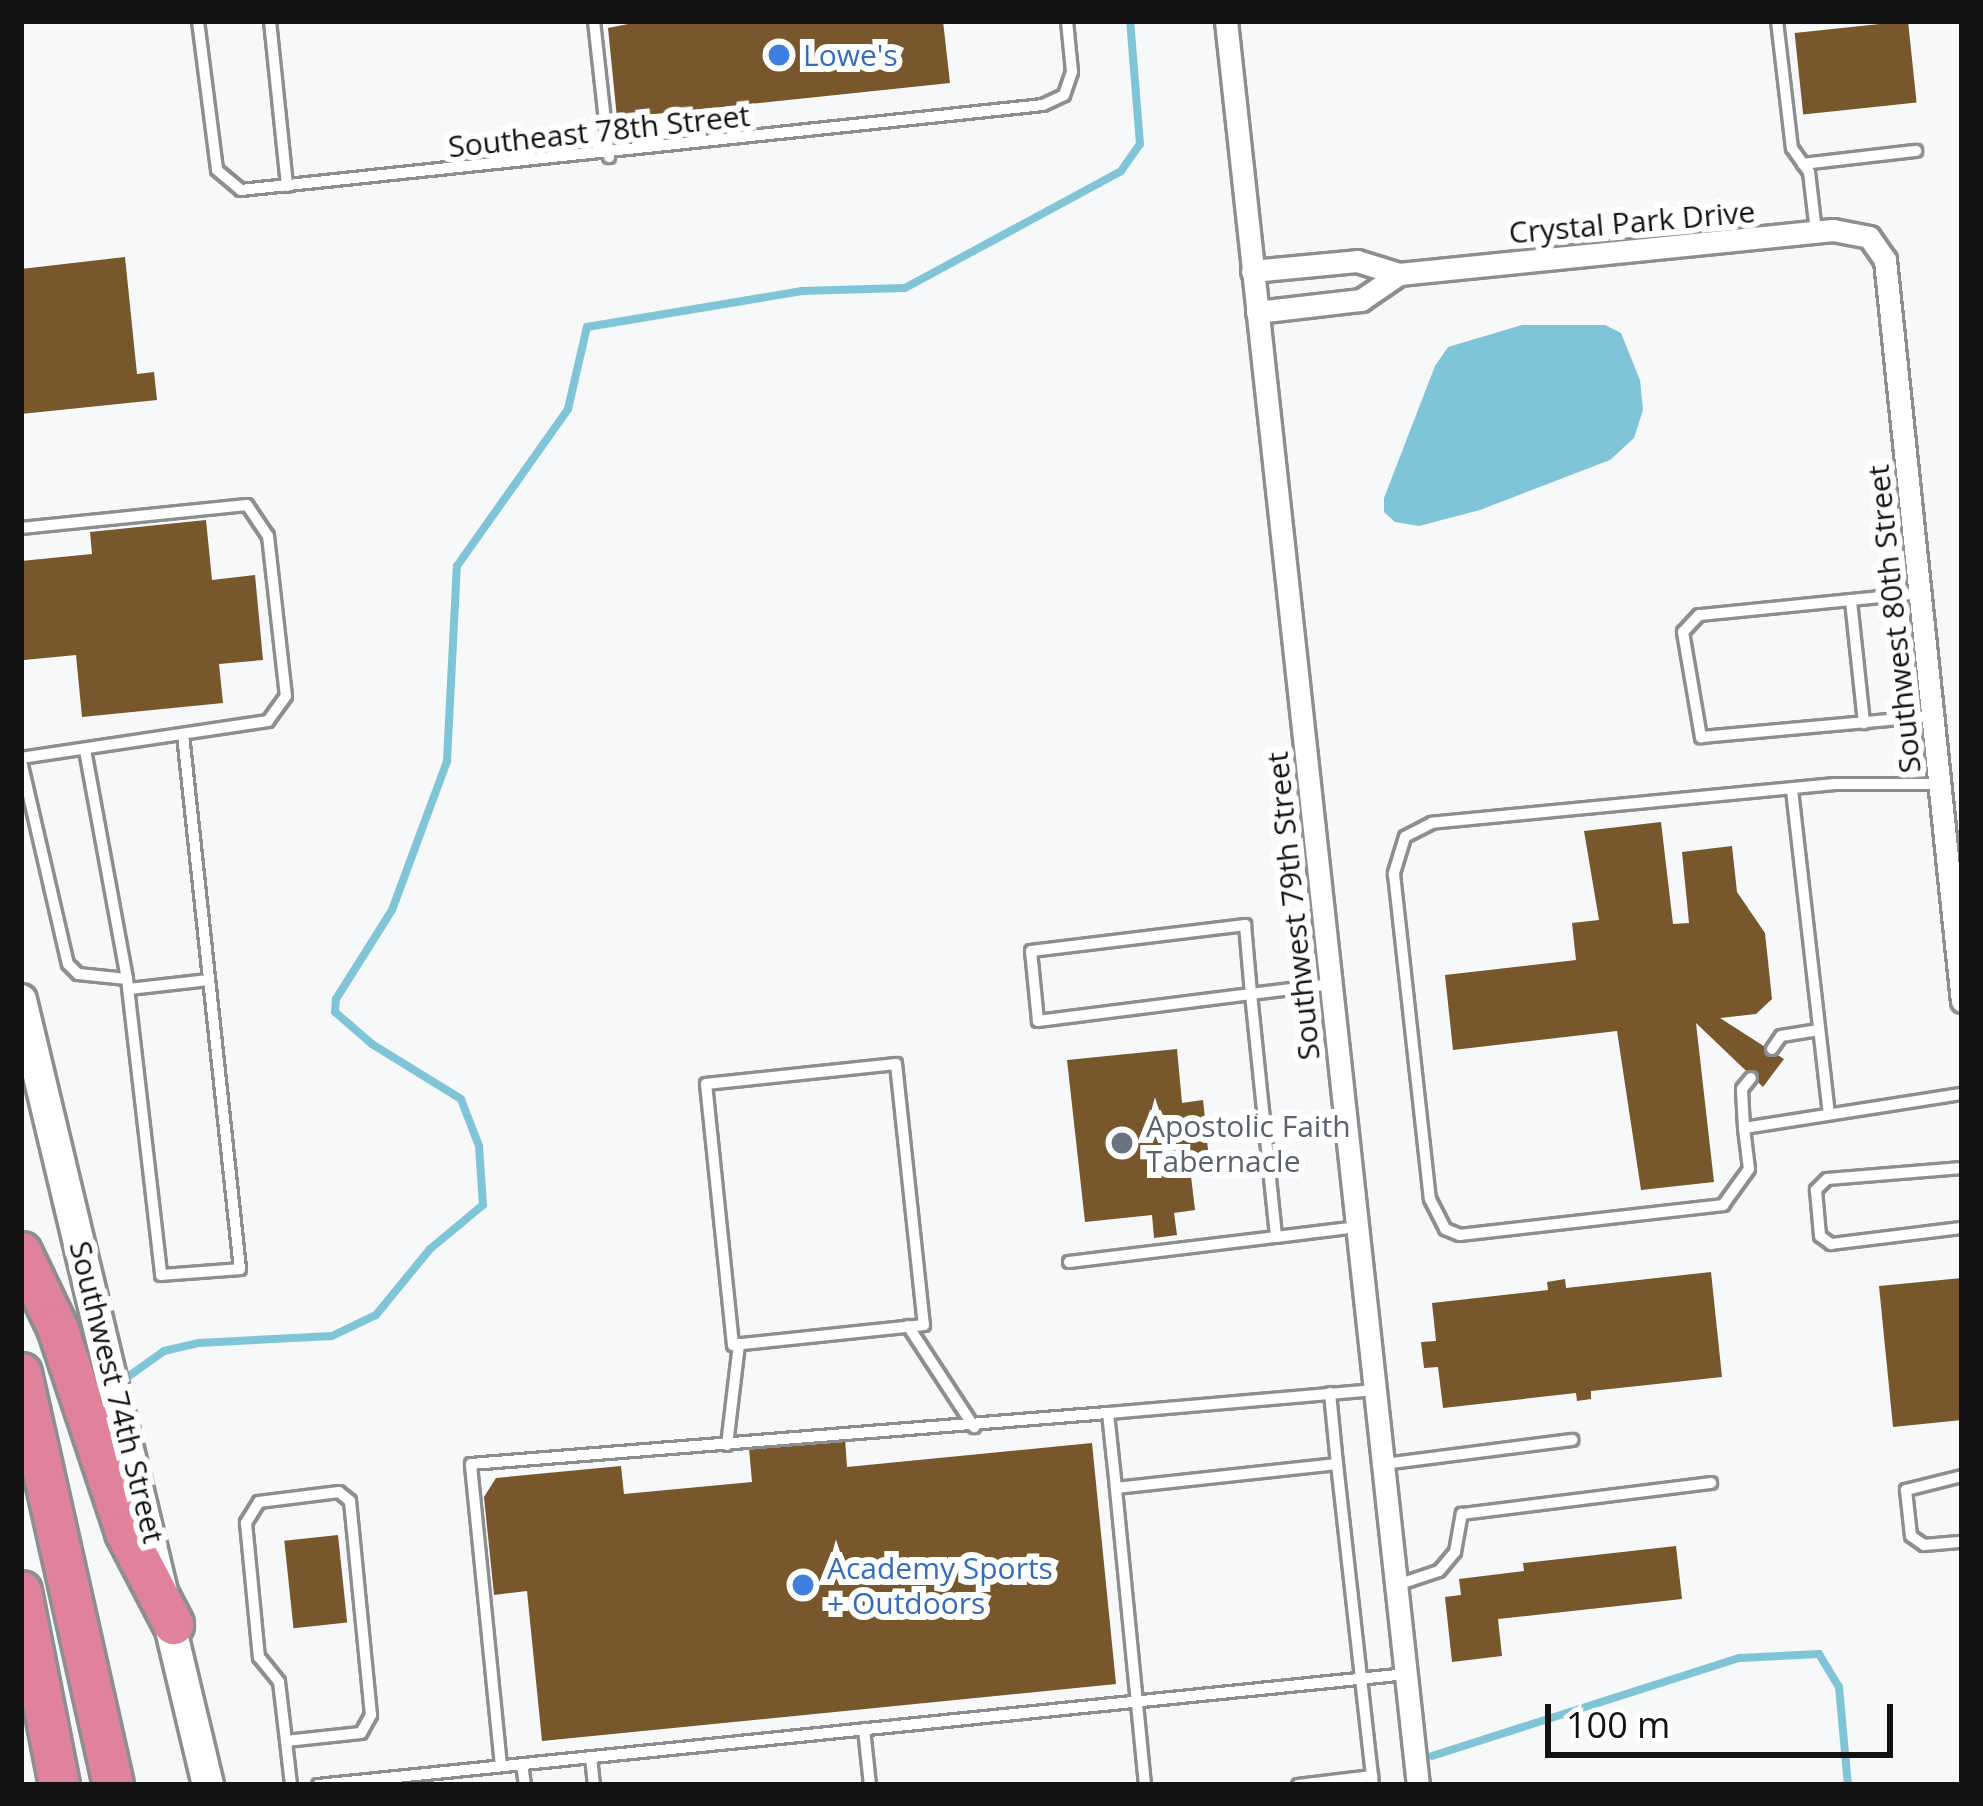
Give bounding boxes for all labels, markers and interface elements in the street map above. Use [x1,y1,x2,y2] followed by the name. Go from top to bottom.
[803,37,898,73] place label: Lowe's
[766,42,792,68] marker: Lowe's
[446,97,752,165] street label: Southeast 78th Street
[1507,193,1757,251] street label: Crystal Park Drive
[1860,463,1928,775] street label: Southwest 80th Street
[1259,750,1327,1062] street label: Southwest 79th Street
[1146,1108,1351,1178] place label: Apostolic Faith Tabernacle
[1109,1130,1135,1156] marker: Apostolic Faith Tabernacle
[62,1237,172,1547] street label: Southwest 74th Street
[827,1550,1053,1620] place label: Academy Sports + Outdoors
[790,1572,816,1598] marker: Academy Sports + Outdoors
[1551,1680,1899,1754] scale bar
[1566,1700,1670,1749] text: 100 m

